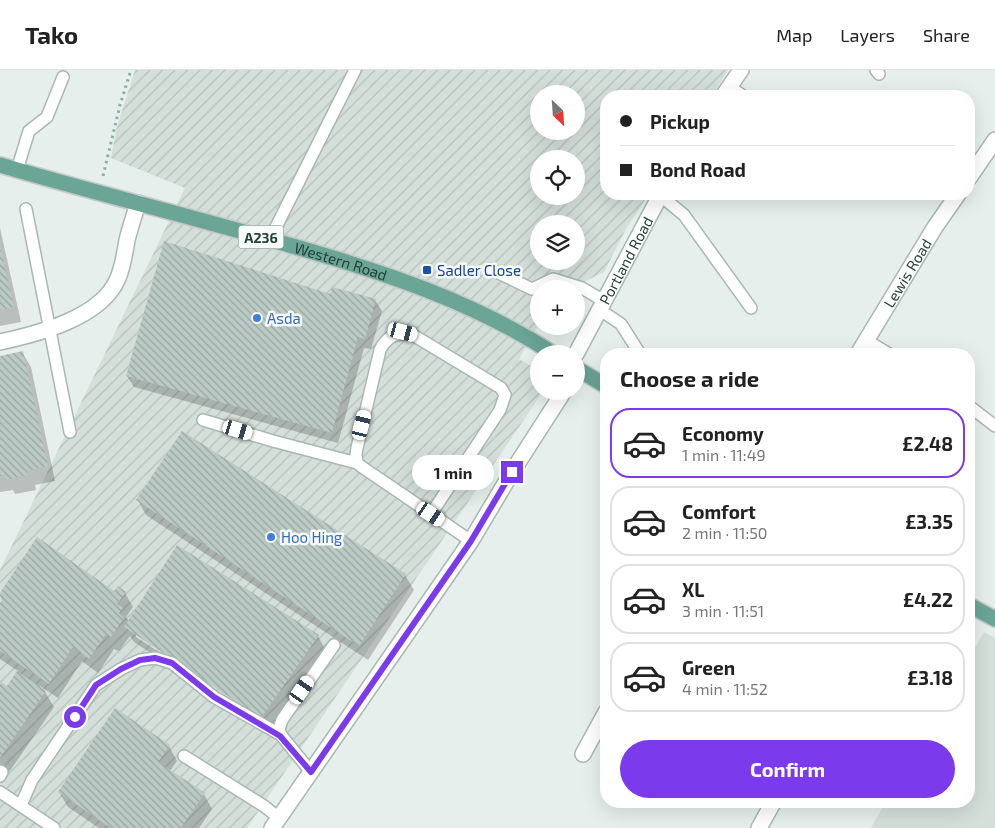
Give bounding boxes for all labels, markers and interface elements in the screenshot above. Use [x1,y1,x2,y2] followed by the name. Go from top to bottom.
[25,20,78,49] text: Tako
[776,24,812,46] text: Map
[840,24,895,46] text: Layers
[923,24,970,46] text: Share
[530,85,585,140] north arrow
[530,85,585,400] map controls
[650,110,710,133] text: Pickup
[530,150,585,205] button: locate
[650,158,746,181] text: Bond Road
[595,213,656,307] street label: Portland Road
[530,215,585,270] button: layers
[238,226,284,248] road number: A236
[879,235,935,311] street label: Lewis Road
[292,238,390,284] street label: Western Road
[437,261,521,279] place label: Sadler Close
[421,264,433,276] marker: Sadler Close
[530,280,585,335] button: +
[267,309,301,327] place label: Asda
[251,312,263,324] marker: Asda
[386,321,419,343] car
[530,345,585,400] button: −
[620,365,759,391] text: Choose a ride
[351,409,372,441] car
[221,418,254,442] car
[622,421,667,466] icon: car
[682,422,764,445] text: Economy
[902,432,953,455] text: £2.48
[682,445,766,464] text: 1 min · 11:49
[412,454,494,490] callout: 1 min
[501,461,523,483] route end
[434,463,472,482] text: 1 min
[414,499,447,529] car
[622,499,667,544] icon: car
[682,500,756,523] text: Comfort
[905,510,953,533] text: £3.35
[682,523,768,542] text: 2 min · 11:50
[281,528,343,546] place label: Hoo Hing
[265,531,277,543] marker: Hoo Hing
[622,577,667,622] icon: car
[682,578,704,601] text: XL
[903,588,953,611] text: £4.22
[682,601,764,620] text: 3 min · 11:51
[622,655,667,700] icon: car
[682,656,735,679] text: Green
[907,666,953,689] text: £3.18
[287,673,316,707] car
[682,679,768,698] text: 4 min · 11:52
[64,706,86,728] route start
[620,740,955,798] button: Confirm

